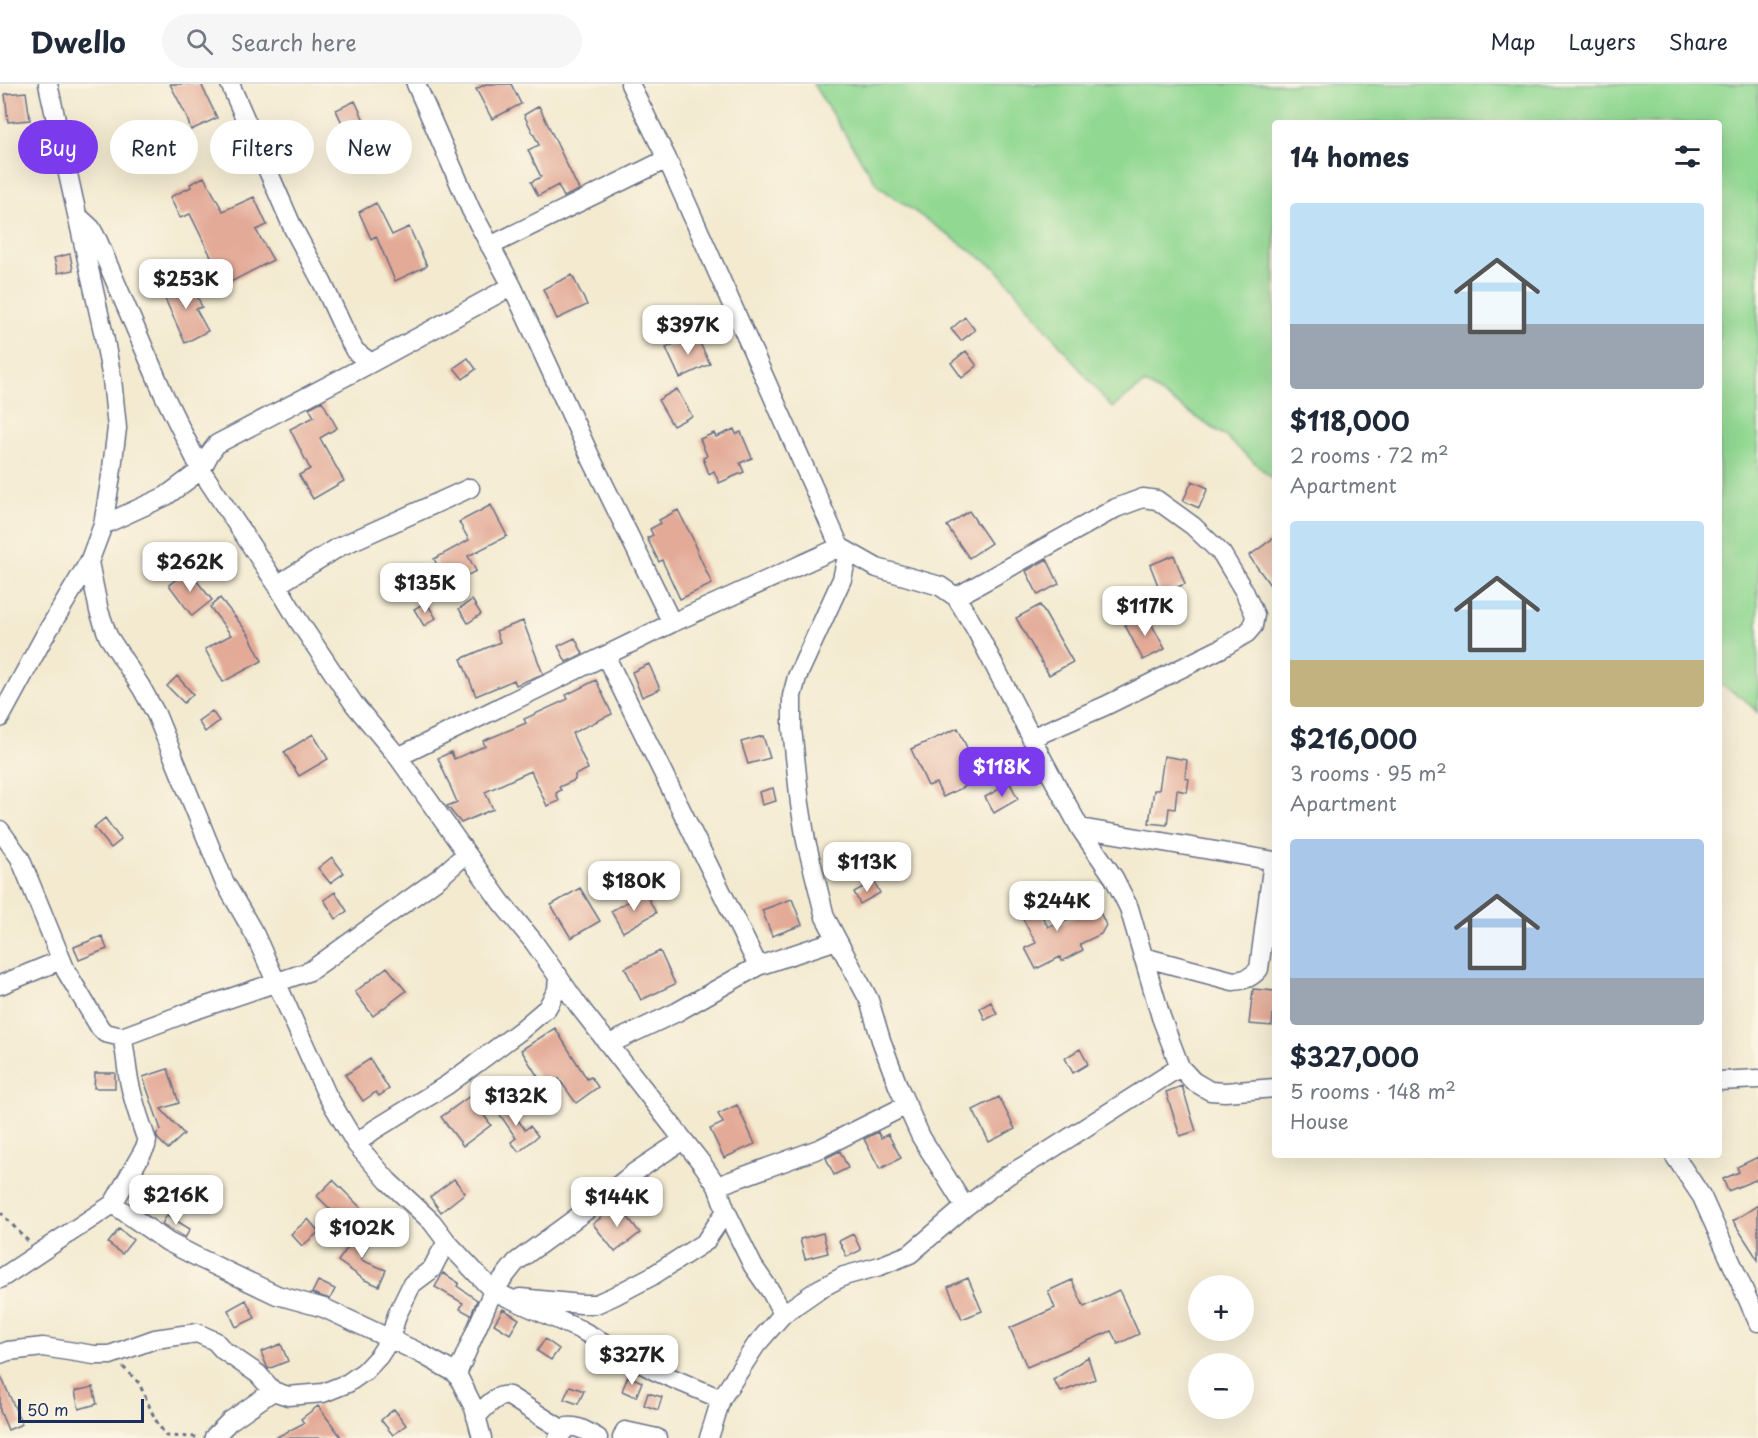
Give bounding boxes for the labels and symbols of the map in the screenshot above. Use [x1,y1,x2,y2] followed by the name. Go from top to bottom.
[144,259,228,310] pin: $253K
[646,305,730,356] pin: $397K
[148,542,232,593] pin: $262K
[383,563,467,614] pin: $135K
[1103,586,1187,637] pin: $117K
[960,747,1044,798] pin: $118K
[825,842,909,893] pin: $113K
[592,861,676,912] pin: $180K
[1015,881,1099,932] pin: $244K
[474,1076,558,1127] pin: $132K
[134,1175,218,1226] pin: $216K
[575,1177,659,1228] pin: $144K
[320,1208,404,1259] pin: $102K
[590,1335,674,1386] pin: $327K
[18,1396,144,1424] scale bar

